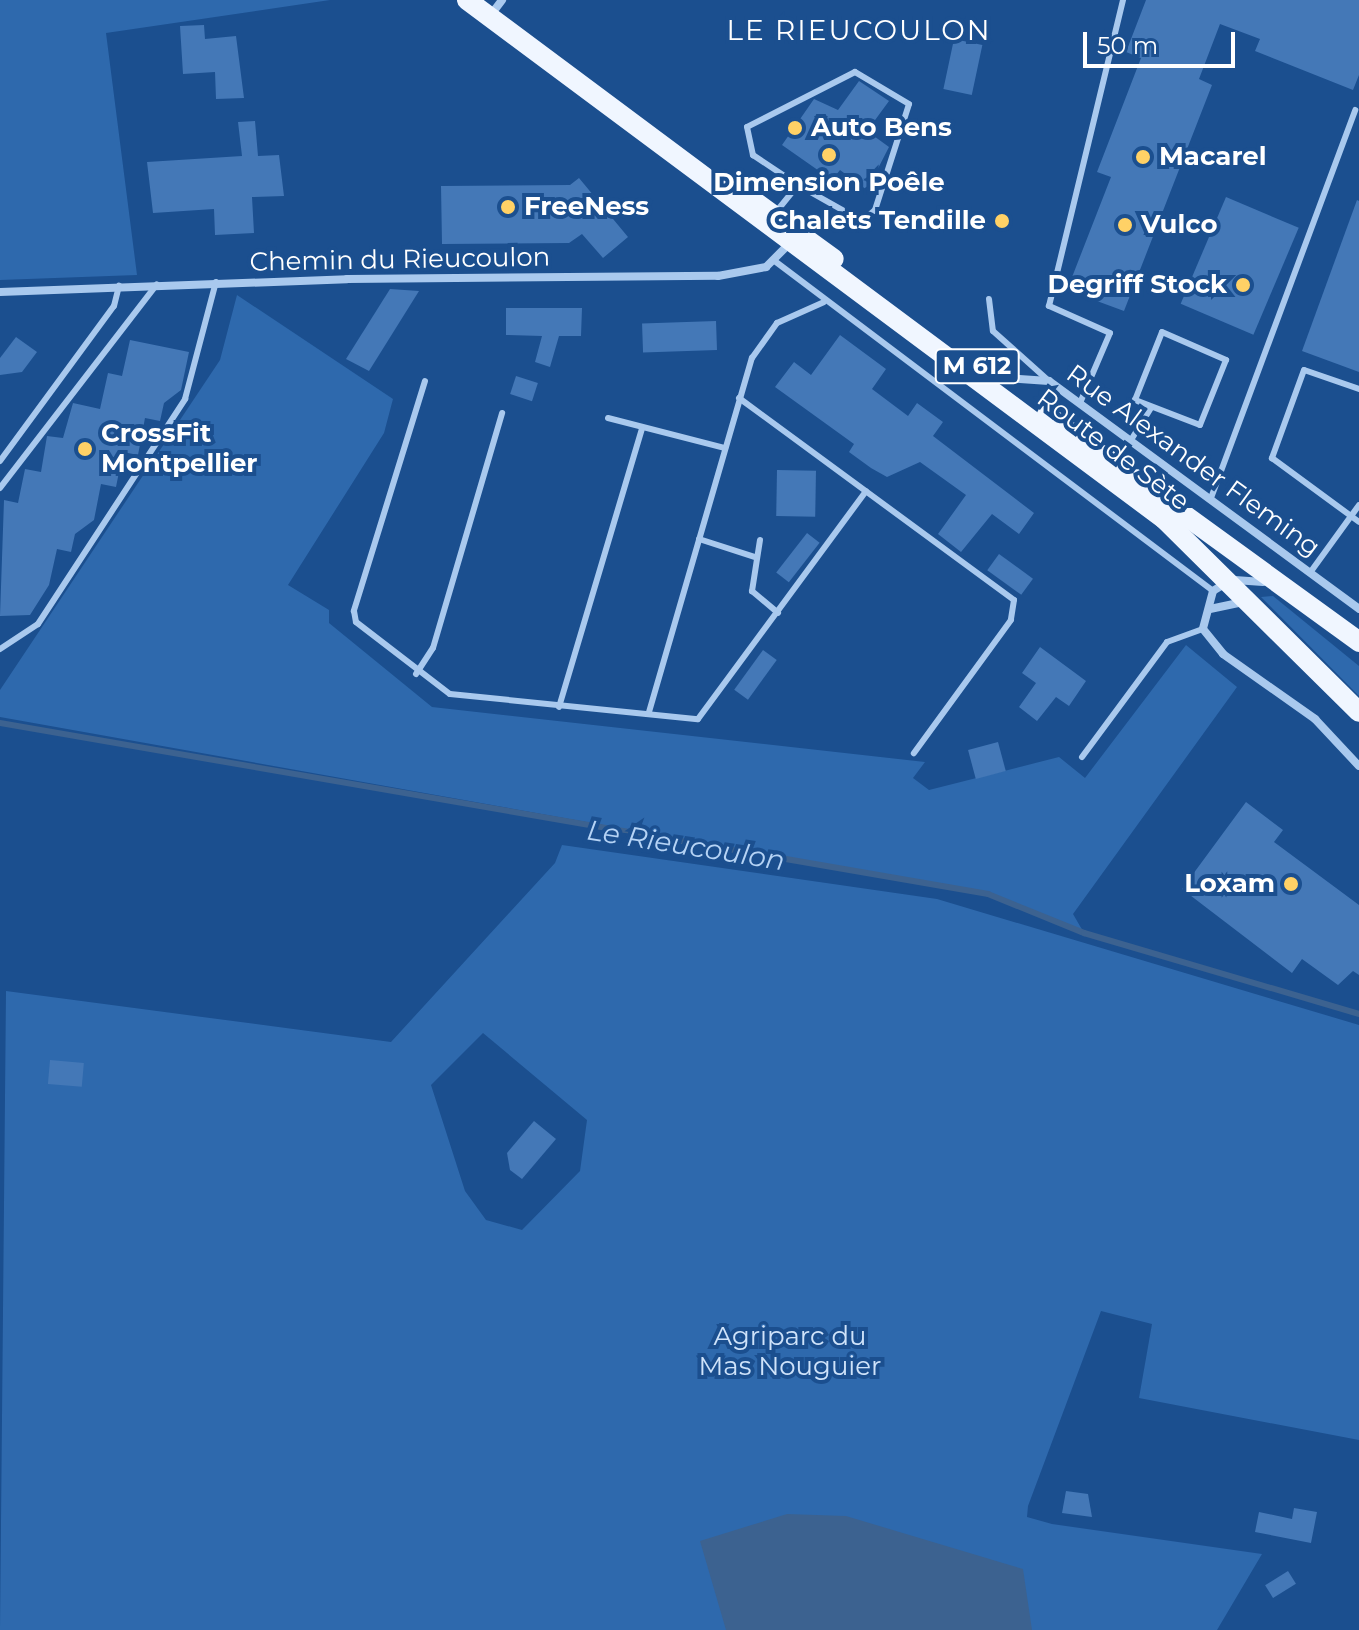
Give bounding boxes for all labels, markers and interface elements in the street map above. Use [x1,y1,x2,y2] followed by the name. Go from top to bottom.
[726,13,992,47] district label: LE RIEUCOULON
[1087,16,1239,66] scale bar
[1097,31,1158,60] text: 50 m
[811,112,952,144] place label: Auto Bens
[786,119,804,137] marker: Auto Bens
[1159,141,1267,173] place label: Macarel
[820,146,838,164] marker: Dimension Poêle
[1134,148,1152,166] marker: Macarel
[713,167,945,199] place label: Dimension Poêle
[524,191,649,223] place label: FreeNess
[499,198,517,216] marker: FreeNess
[769,205,986,237] place label: Chalets Tendille
[1141,209,1217,241] place label: Vulco
[993,212,1011,230] marker: Chalets Tendille
[1116,216,1134,234] marker: Vulco
[249,242,551,278] street label: Chemin du Rieucoulon
[1047,269,1227,301] place label: Degriff Stock
[1234,276,1252,294] marker: Degriff Stock
[933,346,1021,386] road number: M 612
[1060,358,1326,564] street label: Rue Alexander Fleming
[1031,383,1195,517] street label: Route de Sète
[101,418,258,480] place label: CrossFit Montpellier
[76,440,94,458] marker: CrossFit Montpellier
[585,813,787,877] water label: Le Rieucoulon
[1184,868,1275,900] place label: Loxam
[1282,875,1300,893] marker: Loxam
[699,1321,881,1382] park label: Agriparc du Mas Nouguier

